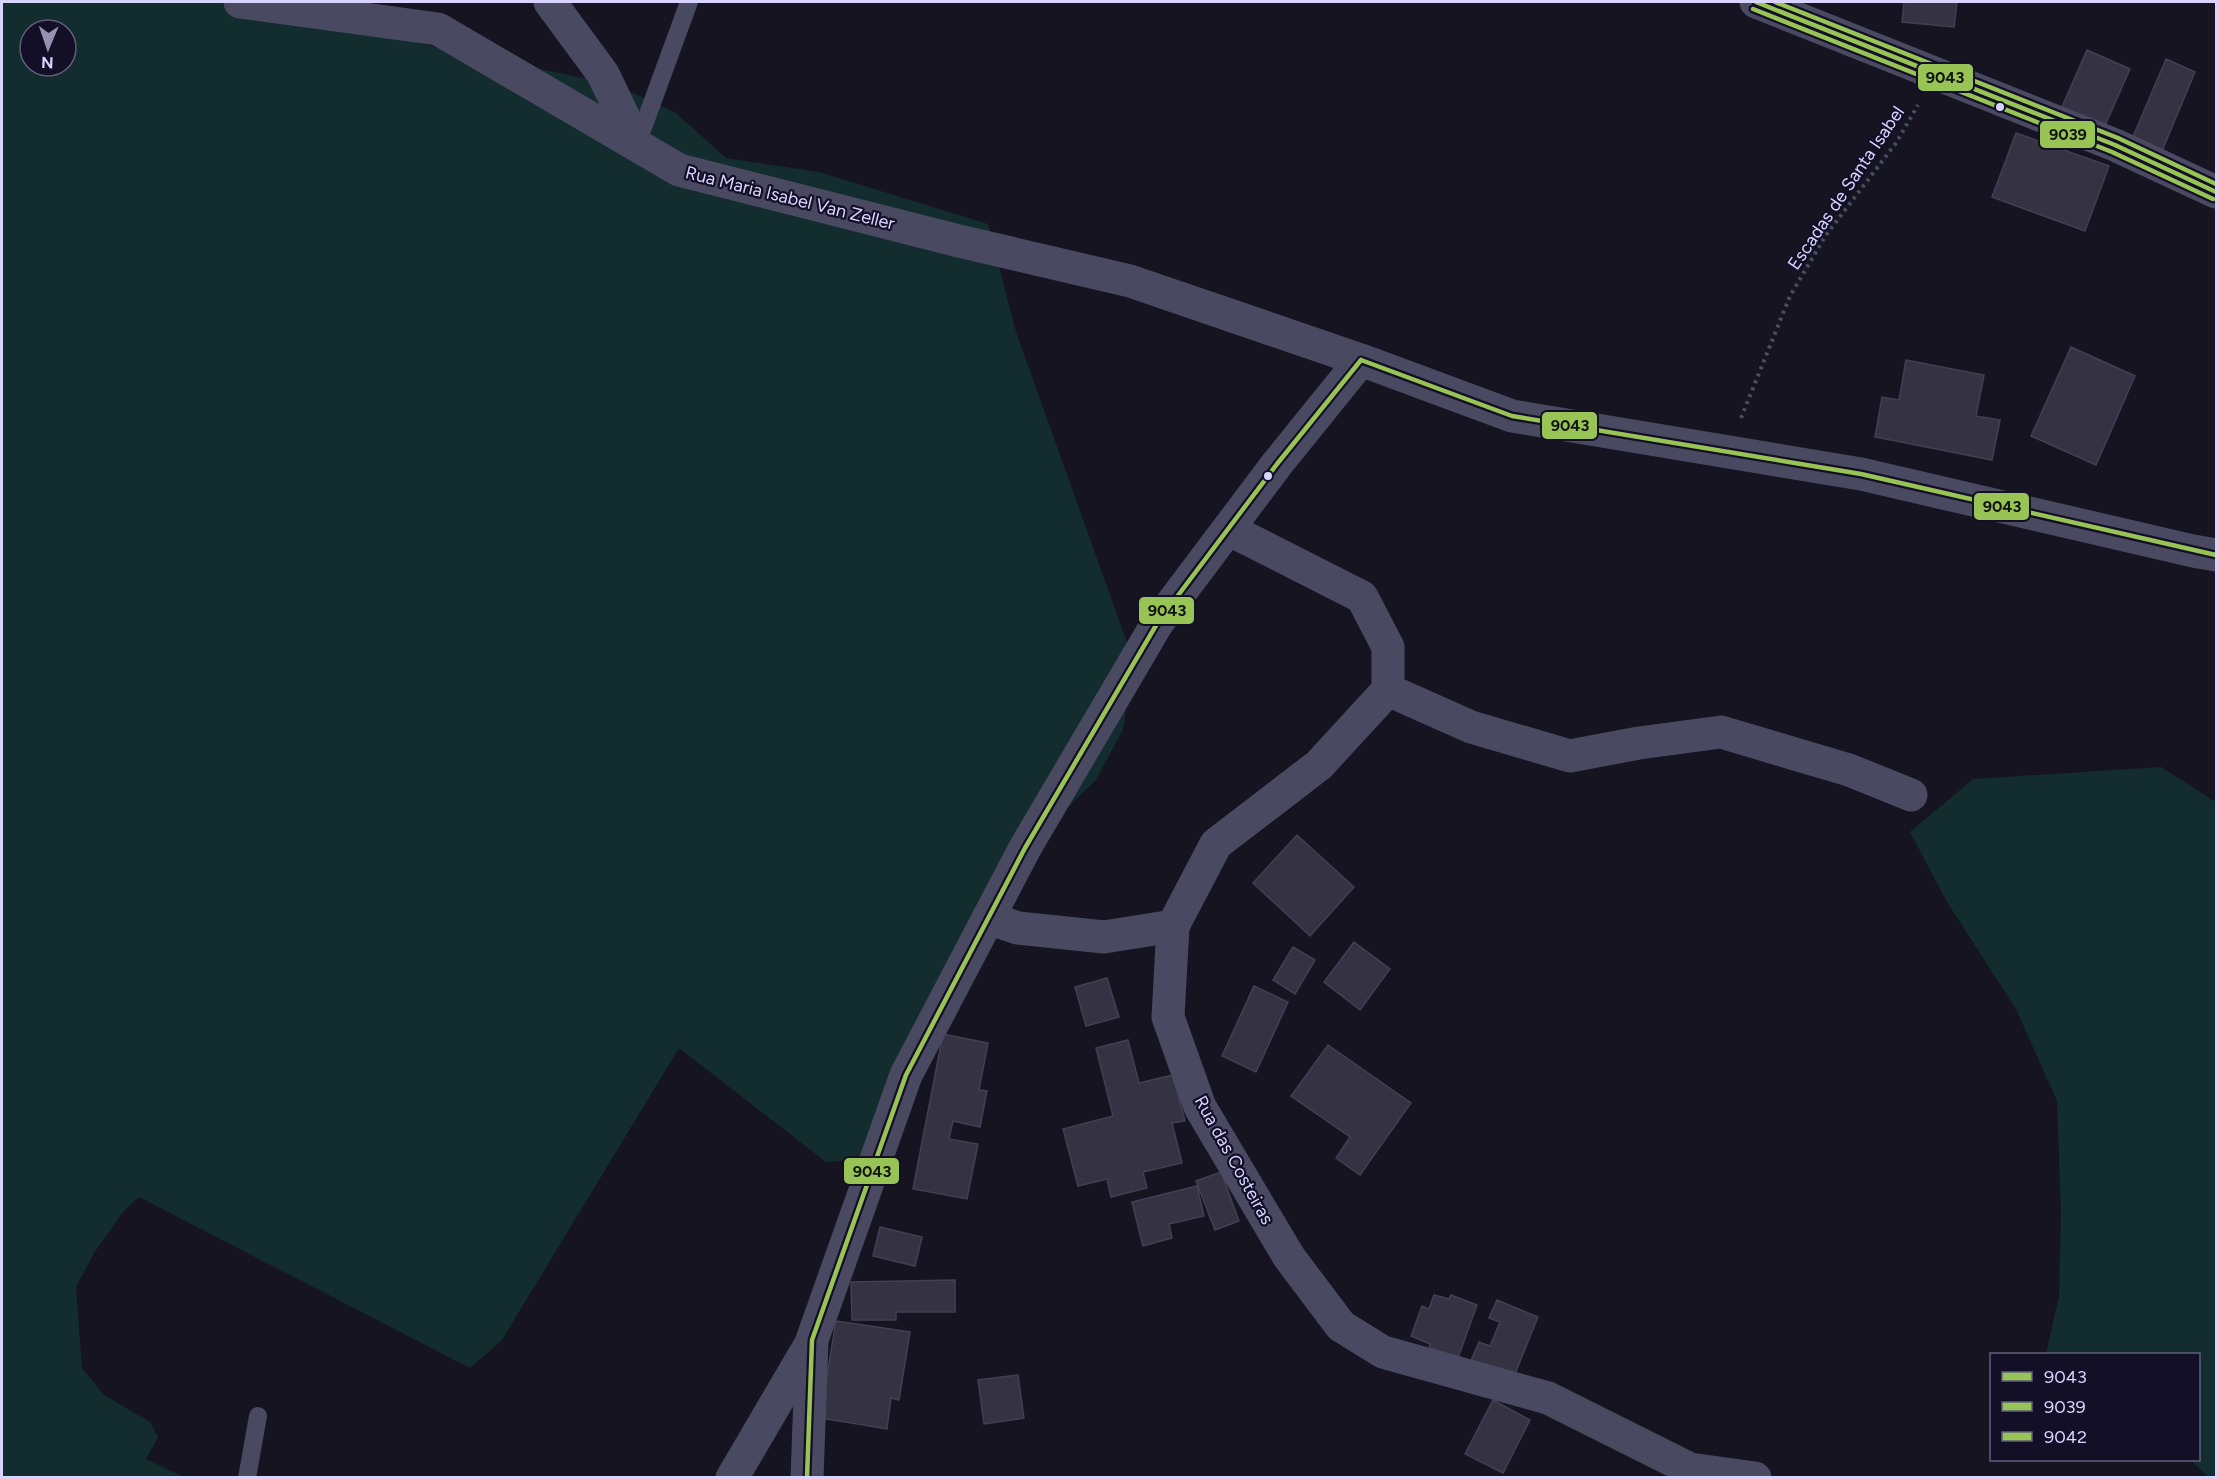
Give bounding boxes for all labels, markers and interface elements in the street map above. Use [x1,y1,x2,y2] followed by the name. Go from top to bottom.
[18,18,78,78] north arrow
[41,53,54,72] text: N
[1917,63,1974,92] line badge: 9043
[1926,68,1964,87] text: 9043
[1994,101,2006,113] unlabelled marker
[1783,102,1909,274] street label: Escadas de Santa Isabel
[2039,120,2096,149] line badge: 9039
[2049,125,2087,144] text: 9039
[683,161,897,235] street label: Rua Maria Isabel Van Zeller
[1541,411,1598,440] line badge: 9043
[1551,416,1589,435] text: 9043
[1262,470,1274,482] unlabelled marker
[1973,492,2030,521] line badge: 9043
[1983,497,2021,516] text: 9043
[1138,596,1195,625] line badge: 9043
[1148,601,1186,620] text: 9043
[1190,1092,1278,1228] street label: Rua das Costeiras
[843,1157,900,1185] line badge: 9043
[853,1162,891,1181] text: 9043
[1990,1353,2200,1461] legend
[2044,1366,2087,1388] text: 9043
[2044,1396,2086,1418] text: 9039
[2044,1426,2087,1448] text: 9042

